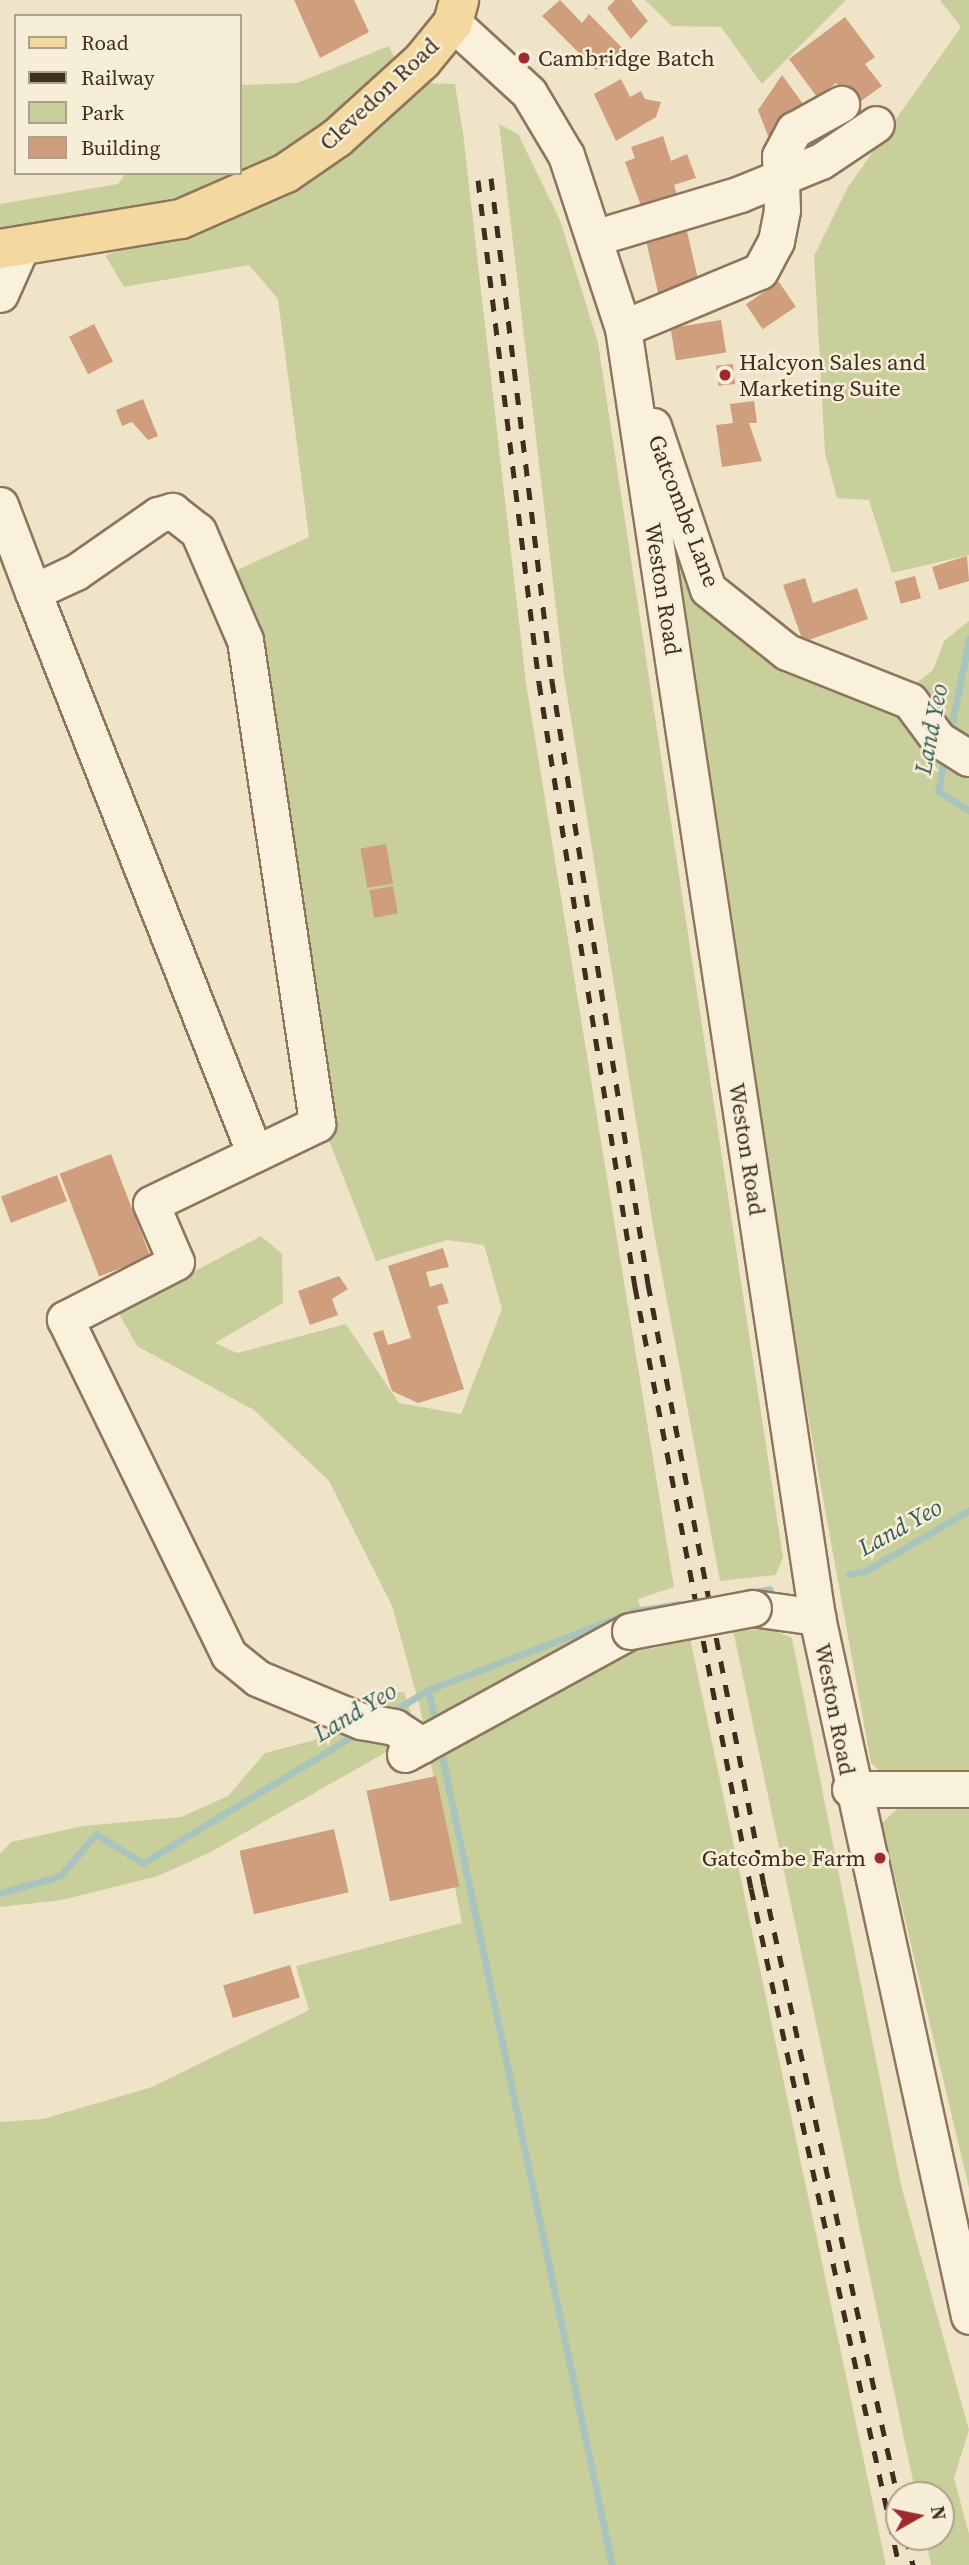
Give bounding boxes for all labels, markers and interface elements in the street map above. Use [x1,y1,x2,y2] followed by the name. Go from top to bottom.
[14,14,242,175] legend
[81,28,129,57] text: Road
[314,32,444,156] street label: Clevedon Road
[538,44,715,72] place label: Cambridge Batch
[516,50,532,66] marker: Cambridge Batch
[81,63,155,92] text: Railway
[81,98,124,127] text: Park
[81,133,160,162] text: Building
[739,348,926,402] place label: Halcyon Sales and Marketing Suite
[717,367,733,383] marker: Halcyon Sales and Marketing Suite
[642,431,726,591] street label: Gatcombe Lane
[639,521,687,657] street label: Weston Road
[908,681,954,777] water label: Land Yeo
[723,1081,771,1217] street label: Weston Road
[853,1492,947,1562] water label: Land Yeo
[809,1641,861,1777] street label: Weston Road
[308,1676,402,1748] water label: Land Yeo
[702,1844,866,1872] place label: Gatcombe Farm
[872,1850,888,1866] marker: Gatcombe Farm
[885,2481,955,2551] north arrow
[925,2504,953,2522] text: N

